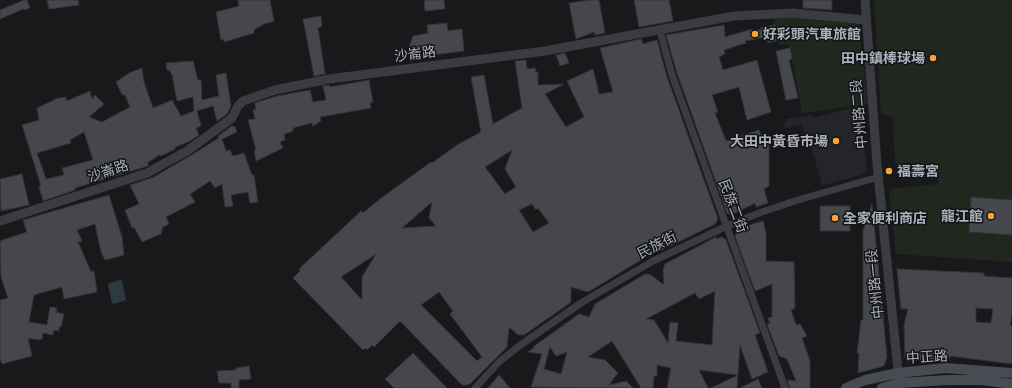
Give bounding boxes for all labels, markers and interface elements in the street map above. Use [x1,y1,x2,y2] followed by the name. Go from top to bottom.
[763,26,861,42] place label: 好彩頭汽車旅館
[750,29,760,39] marker: 好彩頭汽車旅館
[393,43,437,65] street label: 沙崙路
[841,50,925,66] place label: 田中鎮棒球場
[928,53,938,63] marker: 田中鎮棒球場
[848,78,870,150] street label: 中州路二段
[730,133,828,149] place label: 大田中黃昏市場
[831,136,841,146] marker: 大田中黃昏市場
[85,157,131,185] street label: 沙崙路
[897,163,939,179] place label: 福壽宮
[884,166,894,176] marker: 福壽宮
[715,177,751,235] street label: 民族二街
[941,208,983,224] place label: 龍江館
[843,210,927,226] place label: 全家便利商店
[986,211,996,221] marker: 龍江館
[830,213,840,223] marker: 全家便利商店
[634,228,680,262] street label: 民族街
[863,248,887,320] street label: 中州路一段
[905,347,949,367] street label: 中正路

